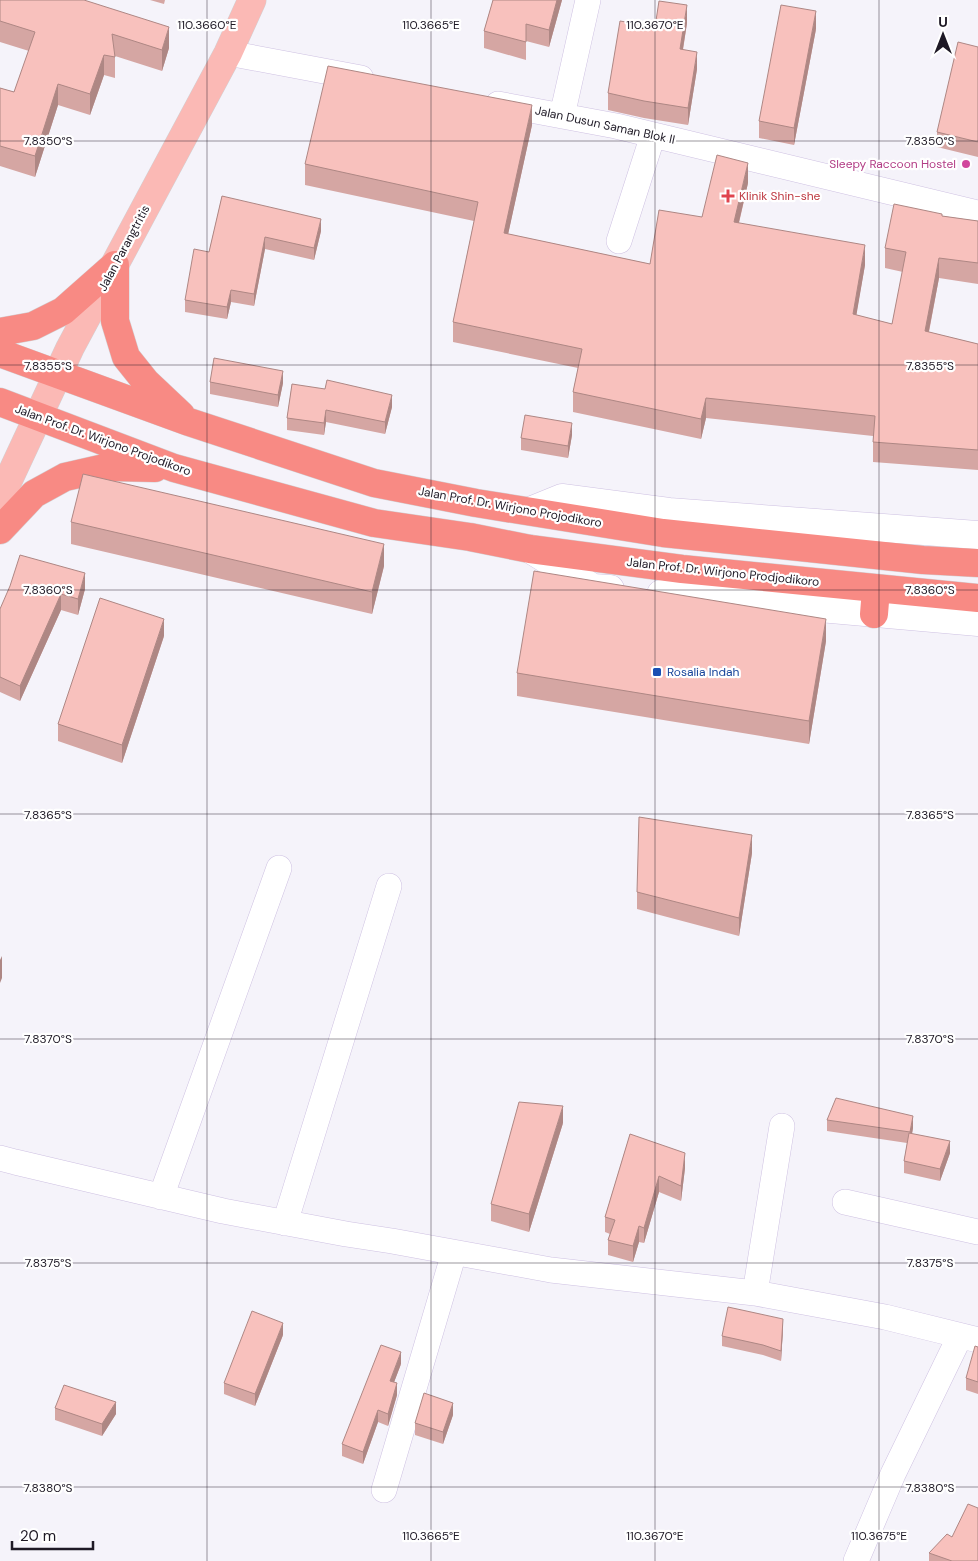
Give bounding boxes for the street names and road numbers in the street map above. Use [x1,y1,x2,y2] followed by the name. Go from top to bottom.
[534,102,676,148] street label: Jalan Dusun Saman Blok II
[95,202,153,294] street label: Jalan Parangtritis
[13,401,193,479] street label: Jalan Prof. Dr. Wirjono Projodikoro
[417,483,603,531] street label: Jalan Prof. Dr. Wirjono Projodikoro
[626,554,820,590] street label: Jalan Prof. Dr. Wirjono Prodjodikoro

